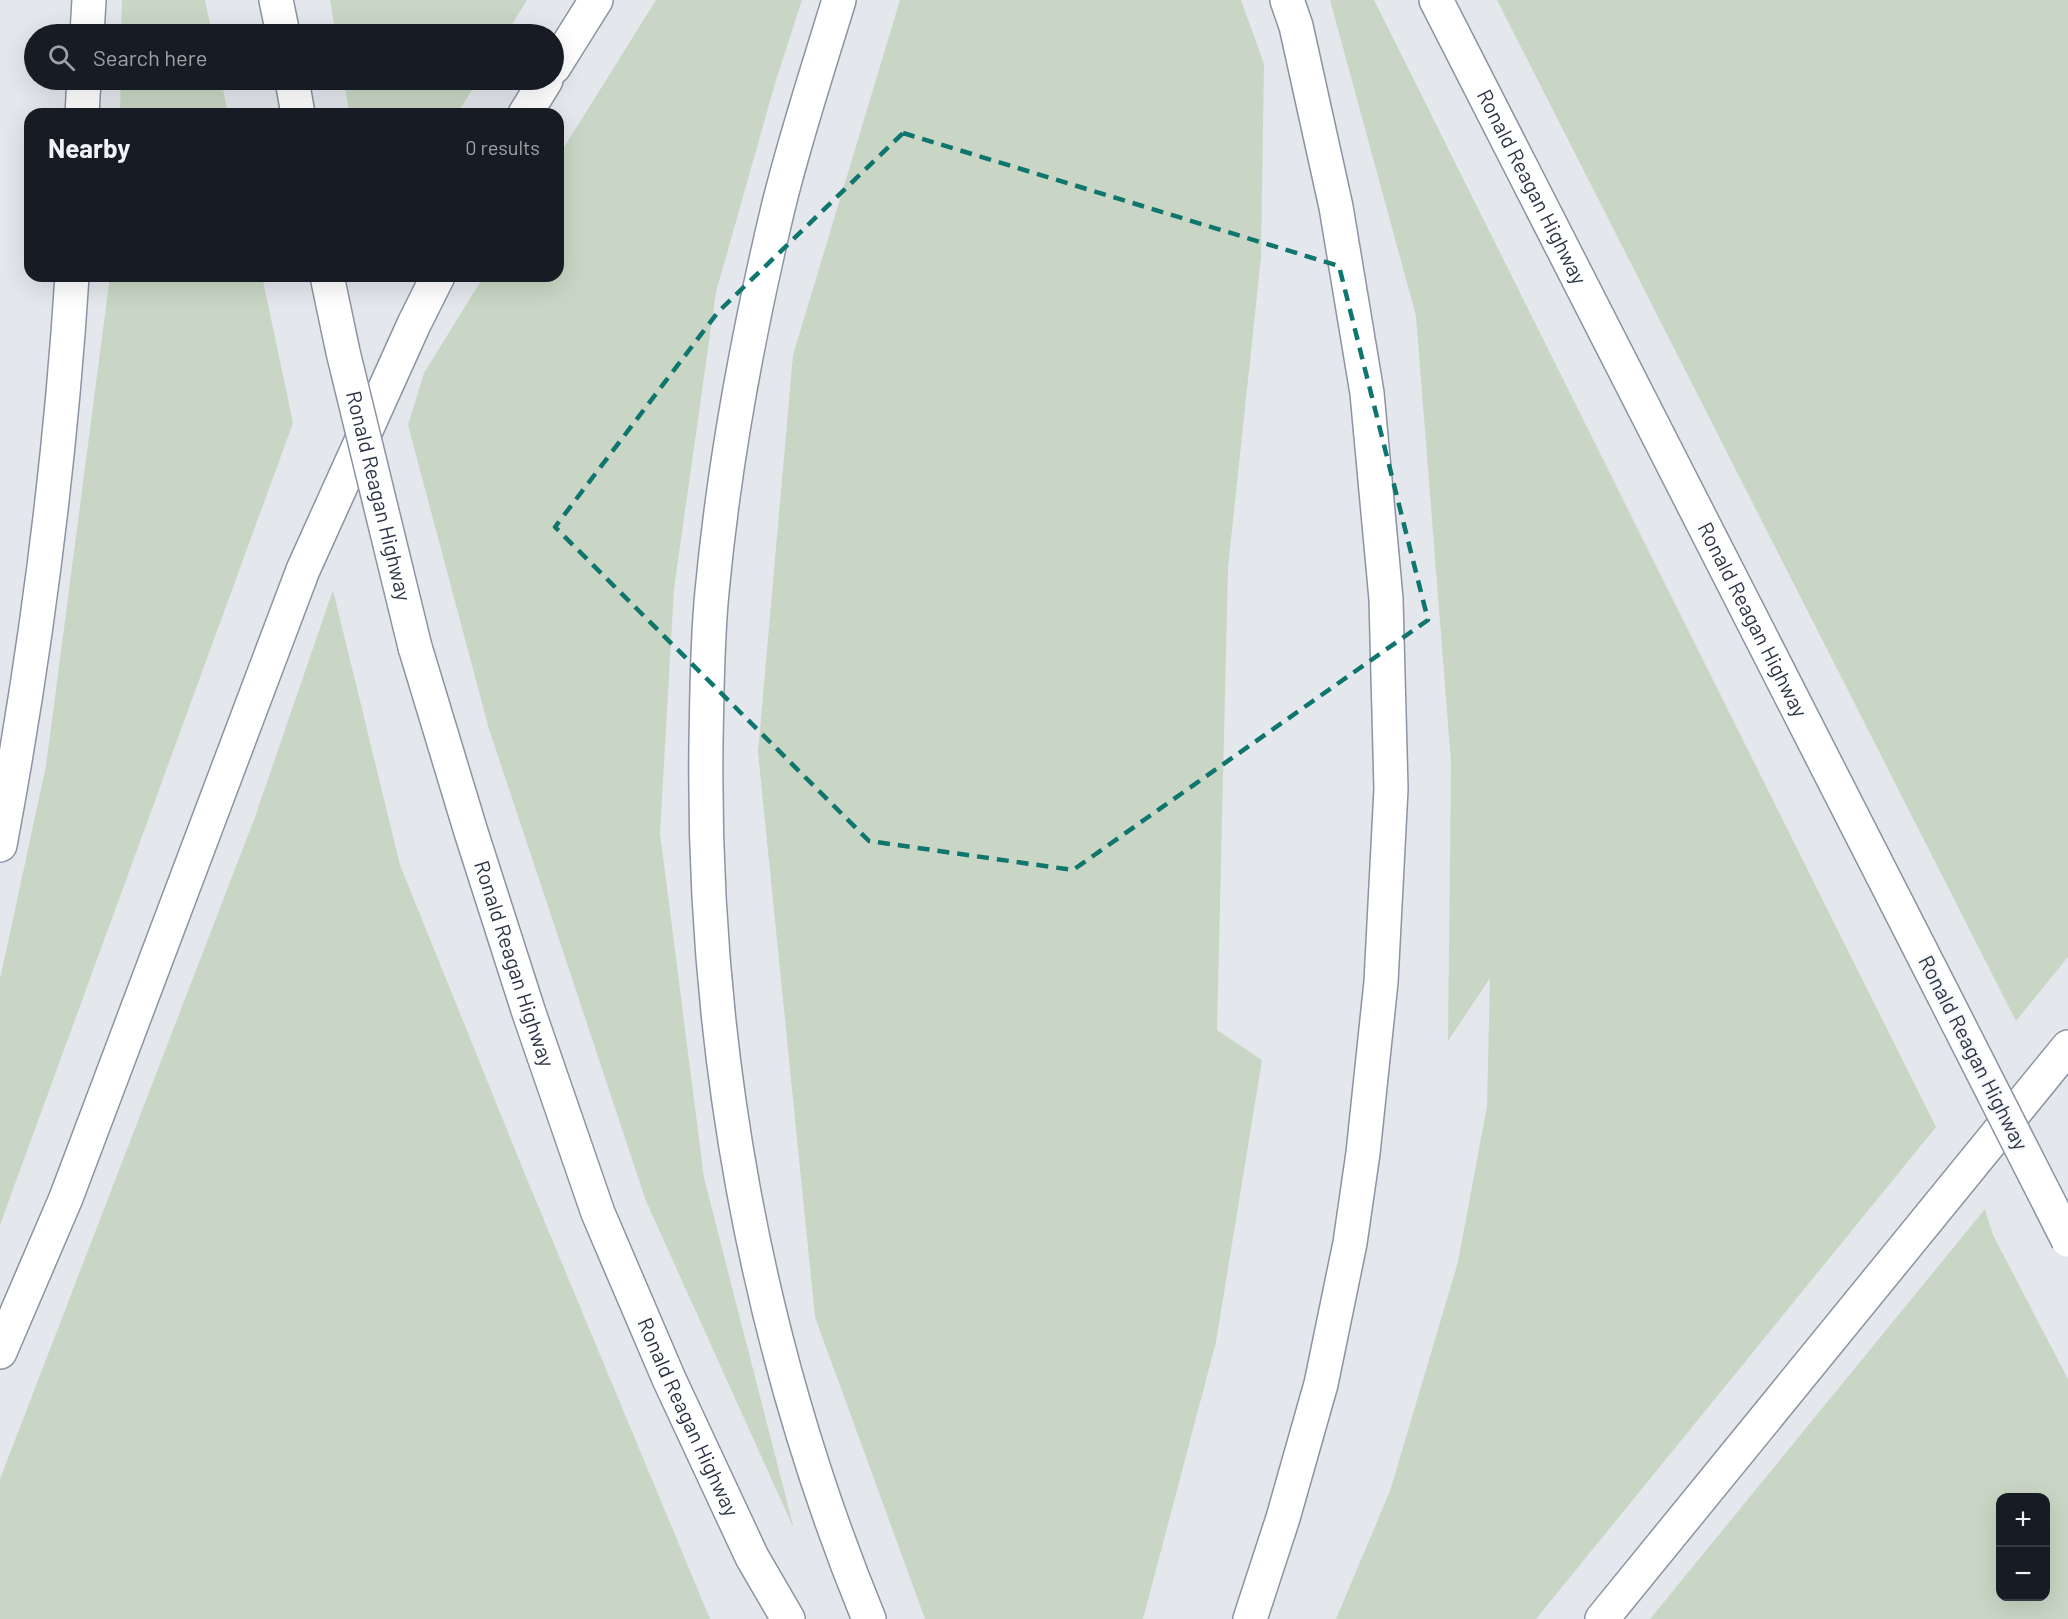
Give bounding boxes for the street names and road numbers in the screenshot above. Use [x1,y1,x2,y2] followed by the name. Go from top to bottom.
[1473,85,1593,288] street label: Ronald Reagan Highway
[342,388,417,604] street label: Ronald Reagan Highway
[1693,518,1814,721] street label: Ronald Reagan Highway
[470,857,561,1070] street label: Ronald Reagan Highway
[1914,951,2035,1154] street label: Ronald Reagan Highway
[633,1313,745,1520] street label: Ronald Reagan Highway

